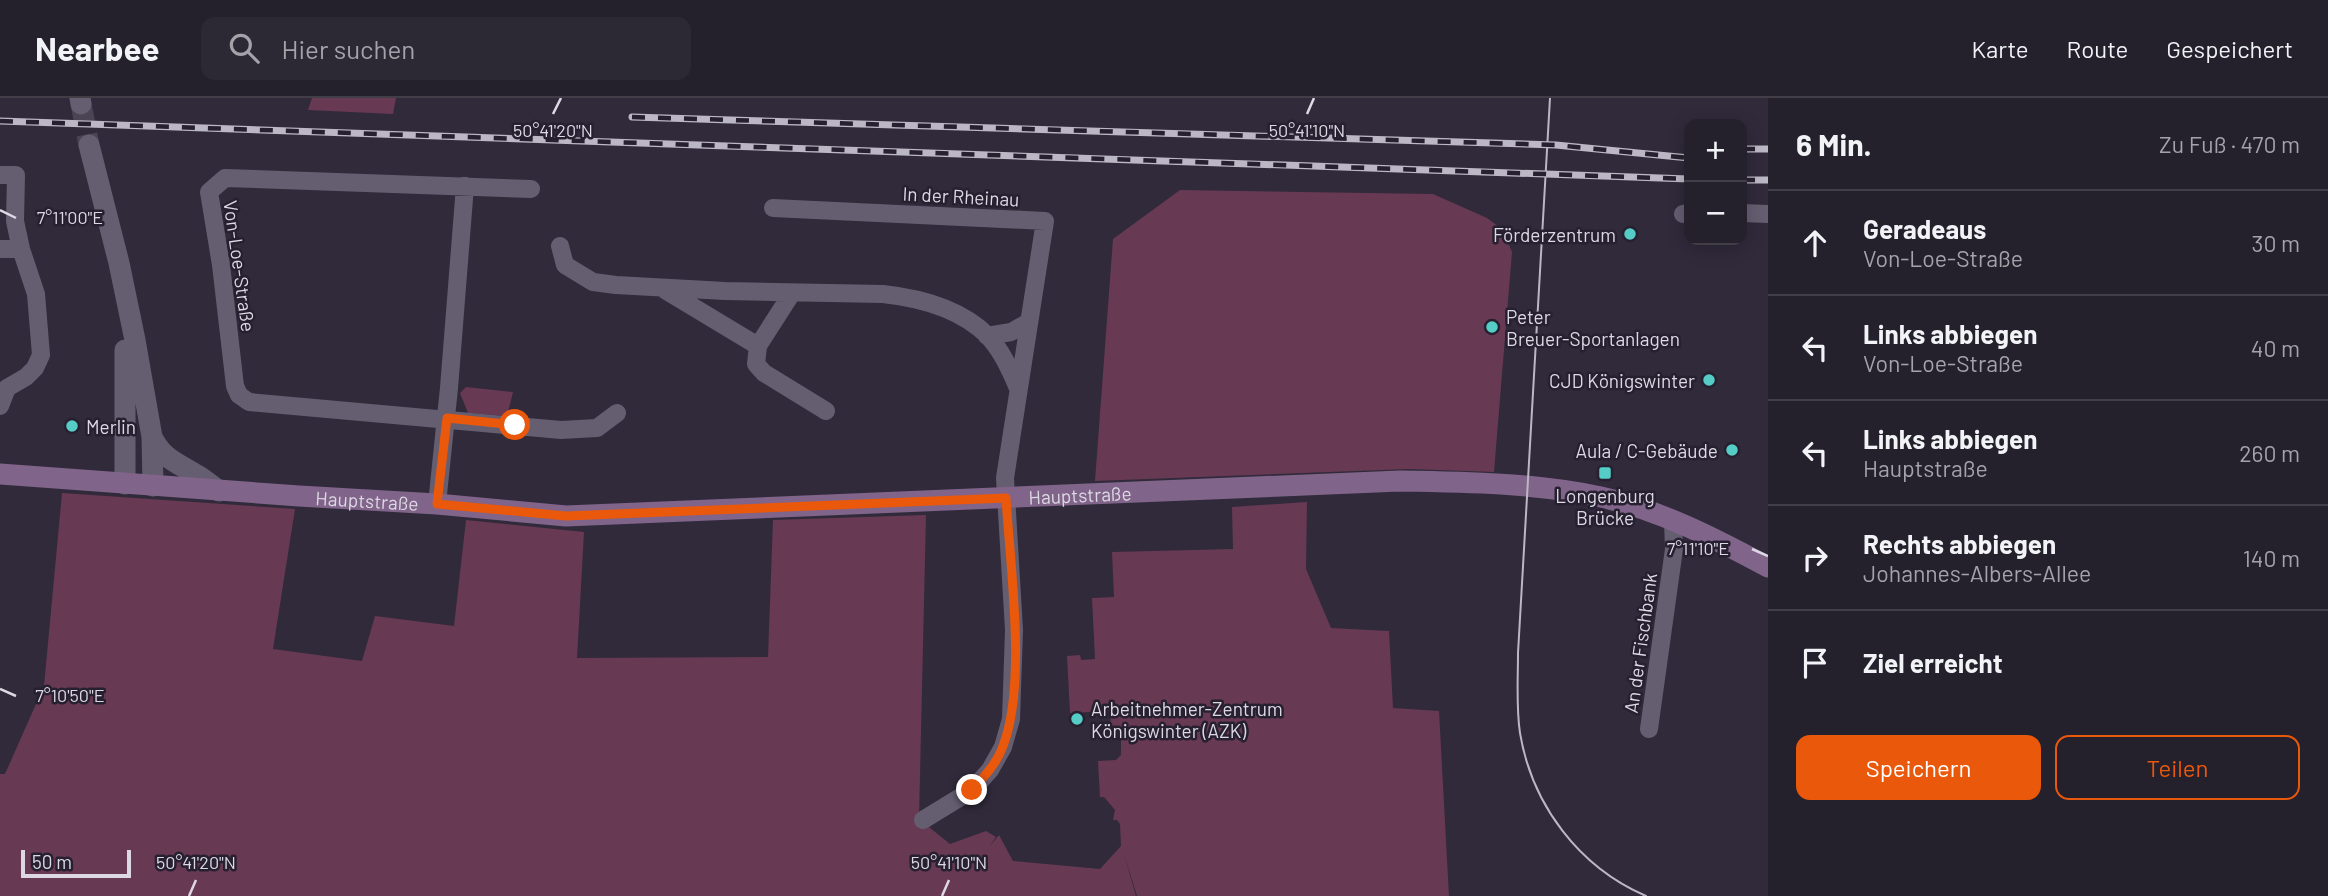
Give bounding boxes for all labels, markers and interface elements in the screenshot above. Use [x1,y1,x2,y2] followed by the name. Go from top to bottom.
[201,17,691,80] search box
[35,28,159,68] text: Nearbee
[225,29,263,67] icon: search
[281,33,415,64] text: Hier suchen
[1971,34,2029,63] text: Karte
[2067,34,2128,63] text: Route
[2166,34,2293,63] text: Gespeichert
[513,119,593,141] text: 50°41'20"N
[1269,119,1345,141] text: 50°41'10"N
[1684,119,1747,245] map controls
[1684,119,1747,182] button: +
[1796,126,1871,162] text: 6 Min.
[2159,130,2300,158] text: Zu Fuß · 470 m
[902,181,1020,211] street label: In der Rheinau
[1684,182,1747,245] button: −
[219,199,261,333] street label: Von-Loe-Straße
[37,206,103,228] text: 7°11'00"E
[1863,213,1986,244] text: Geradeaus
[1493,223,1616,246] place label: Förderzentrum
[1796,224,1834,262] icon: ahead
[1622,226,1638,242] marker: Förderzentrum
[2252,229,2300,257] text: 30 m
[1863,244,2023,272] text: Von-Loe-Straße
[1506,305,1680,350] place label: Peter Breuer-Sportanlagen
[1863,318,2037,349] text: Links abbiegen
[1484,319,1500,335] marker: Peter Breuer-Sportanlagen
[1796,329,1834,367] icon: left
[2251,334,2300,362] text: 40 m
[1863,349,2023,377] text: Von-Loe-Straße
[1549,369,1695,392] place label: CJD Königswinter
[1701,372,1717,388] marker: CJD Königswinter
[499,409,530,440] route start
[86,415,136,438] place label: Merlin
[64,418,80,434] marker: Merlin
[1863,423,2037,454] text: Links abbiegen
[1796,434,1834,472] icon: left
[1575,439,1718,462] place label: Aula / C-Gebäude
[2239,439,2300,467] text: 260 m
[1724,442,1740,458] marker: Aula / C-Gebäude
[1863,454,1988,482] text: Hauptstraße
[1597,465,1613,481] marker: Longenburg Brücke
[1028,481,1132,508] street label: Hauptstraße
[1555,484,1655,529] place label: Longenburg Brücke
[315,485,419,514] street label: Hauptstraße
[1863,528,2056,559] text: Rechts abbiegen
[1667,537,1729,559] text: 7°11'10"E
[1796,539,1834,577] icon: right
[2243,544,2300,572] text: 140 m
[1863,559,2091,587] text: Johannes-Albers-Allee
[1619,571,1661,715] street label: An der Fischbank
[1796,644,1834,682] icon: arrive
[1863,647,2003,678] text: Ziel erreicht
[35,684,105,706] text: 7°10'50"E
[1091,697,1283,742] place label: Arbeitnehmer-Zentrum Königswinter (AZK)
[1069,711,1085,727] marker: Arbeitnehmer-Zentrum Königswinter (AZK)
[1796,735,2041,800] button: Speichern
[2055,735,2300,800] button: Teilen
[956,774,987,805] route end
[21,847,131,879] scale bar
[32,850,72,873] text: 50 m
[156,851,236,873] text: 50°41'20"N
[911,851,987,873] text: 50°41'10"N

